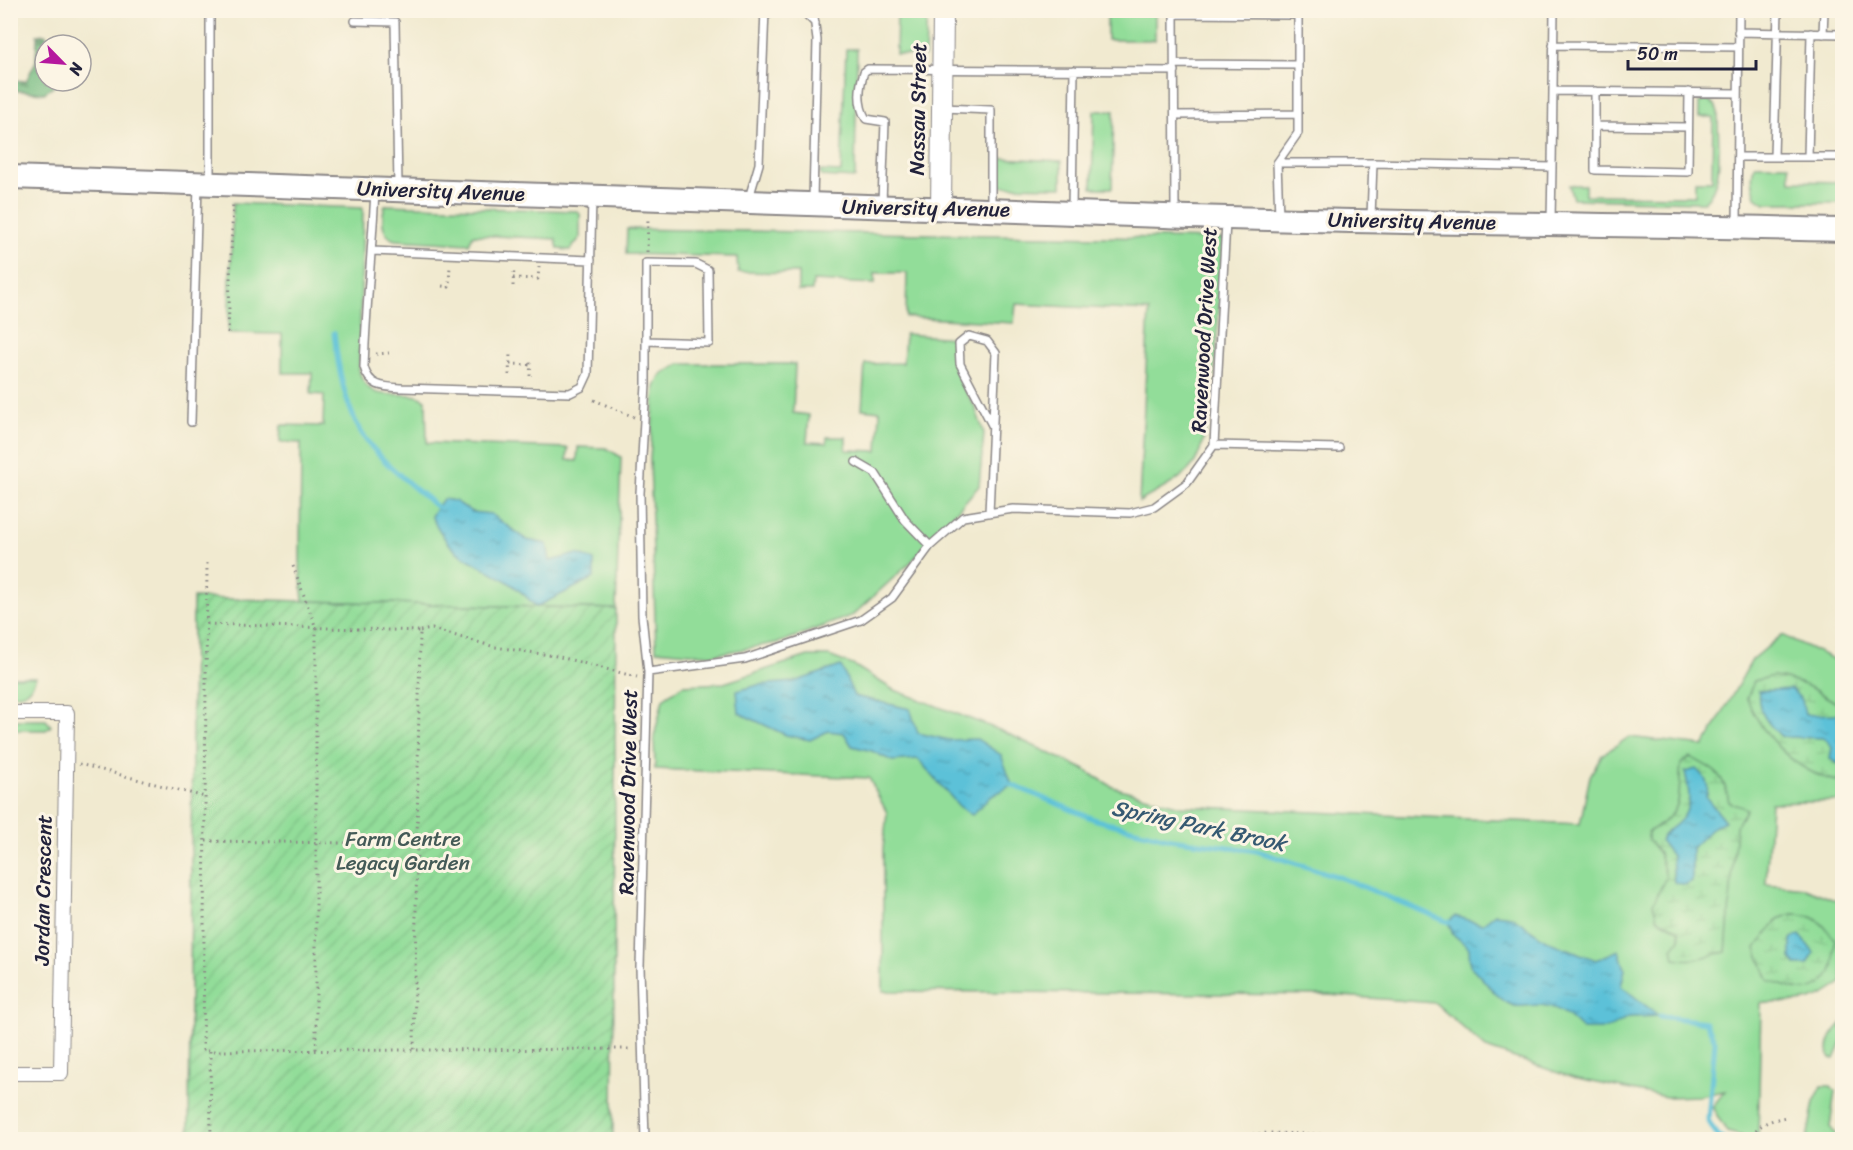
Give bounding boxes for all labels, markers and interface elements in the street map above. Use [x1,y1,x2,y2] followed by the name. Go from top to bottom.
[33,33,93,93] north arrow
[1628,33,1756,71] scale bar
[1637,38,1678,70] text: 50 m
[898,42,938,176] street label: Nassau Street
[60,57,92,81] text: N
[356,169,526,213] street label: University Avenue
[842,188,1010,228] street label: University Avenue
[1328,201,1496,241] street label: University Avenue
[1180,226,1228,434] street label: Ravenwood Drive West
[607,689,649,895] street label: Ravenwood Drive West
[1108,788,1293,864] water label: Spring Park Brook
[23,814,63,967] street label: Jordan Crescent
[336,820,470,882] park label: Farm Centre Legacy Garden

